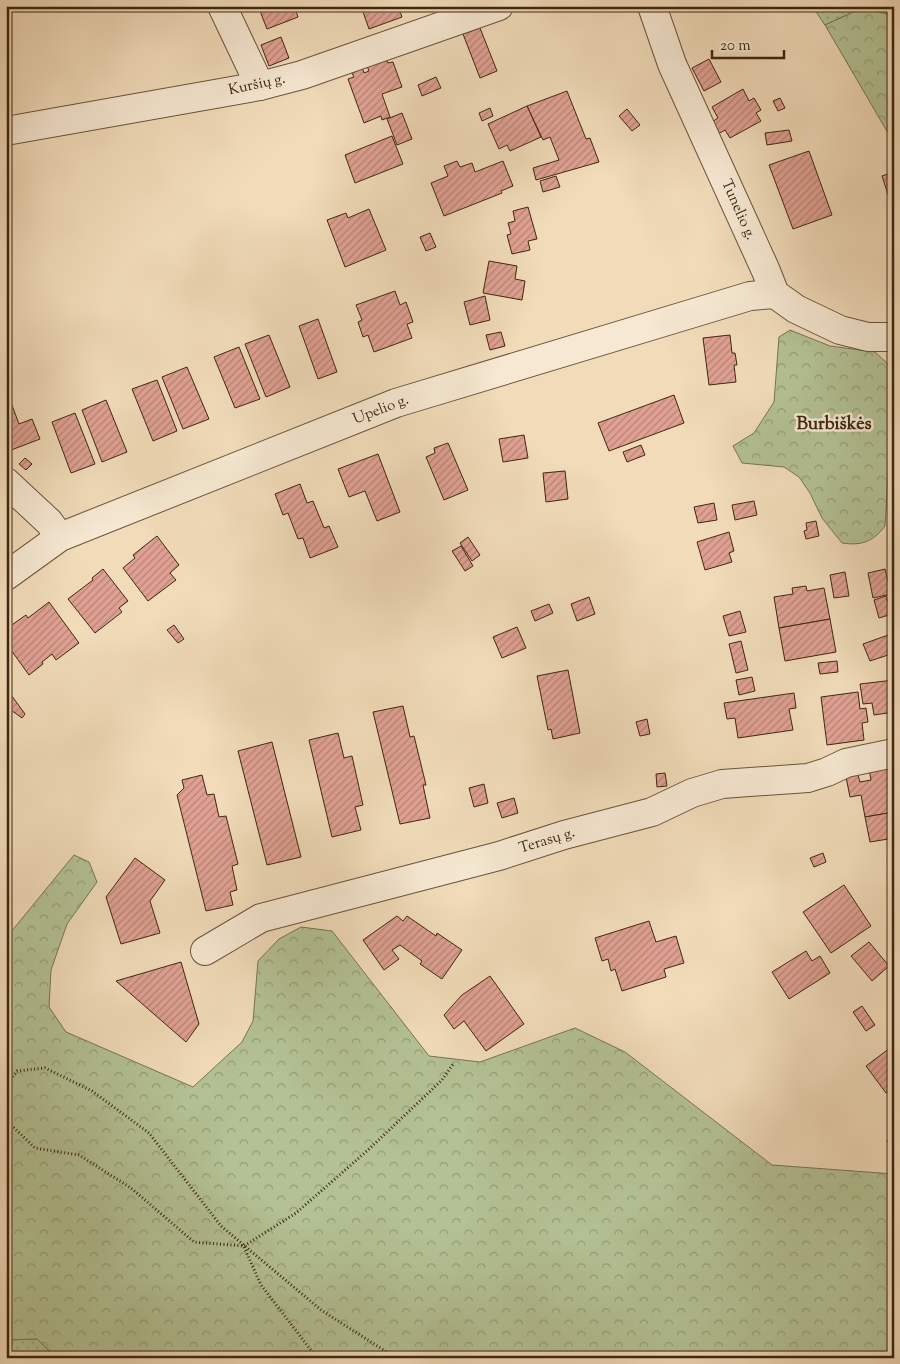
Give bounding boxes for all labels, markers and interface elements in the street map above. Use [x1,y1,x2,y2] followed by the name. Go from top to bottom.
[712,28,785,60] scale bar
[720,36,751,57] text: 20 m
[227,69,287,101] street label: Kuršių g.
[715,176,761,244] street label: Tunelio g.
[350,390,412,430] street label: Upelio g.
[796,412,872,438] district label: Burbiškės
[516,823,578,859] street label: Terasų g.

